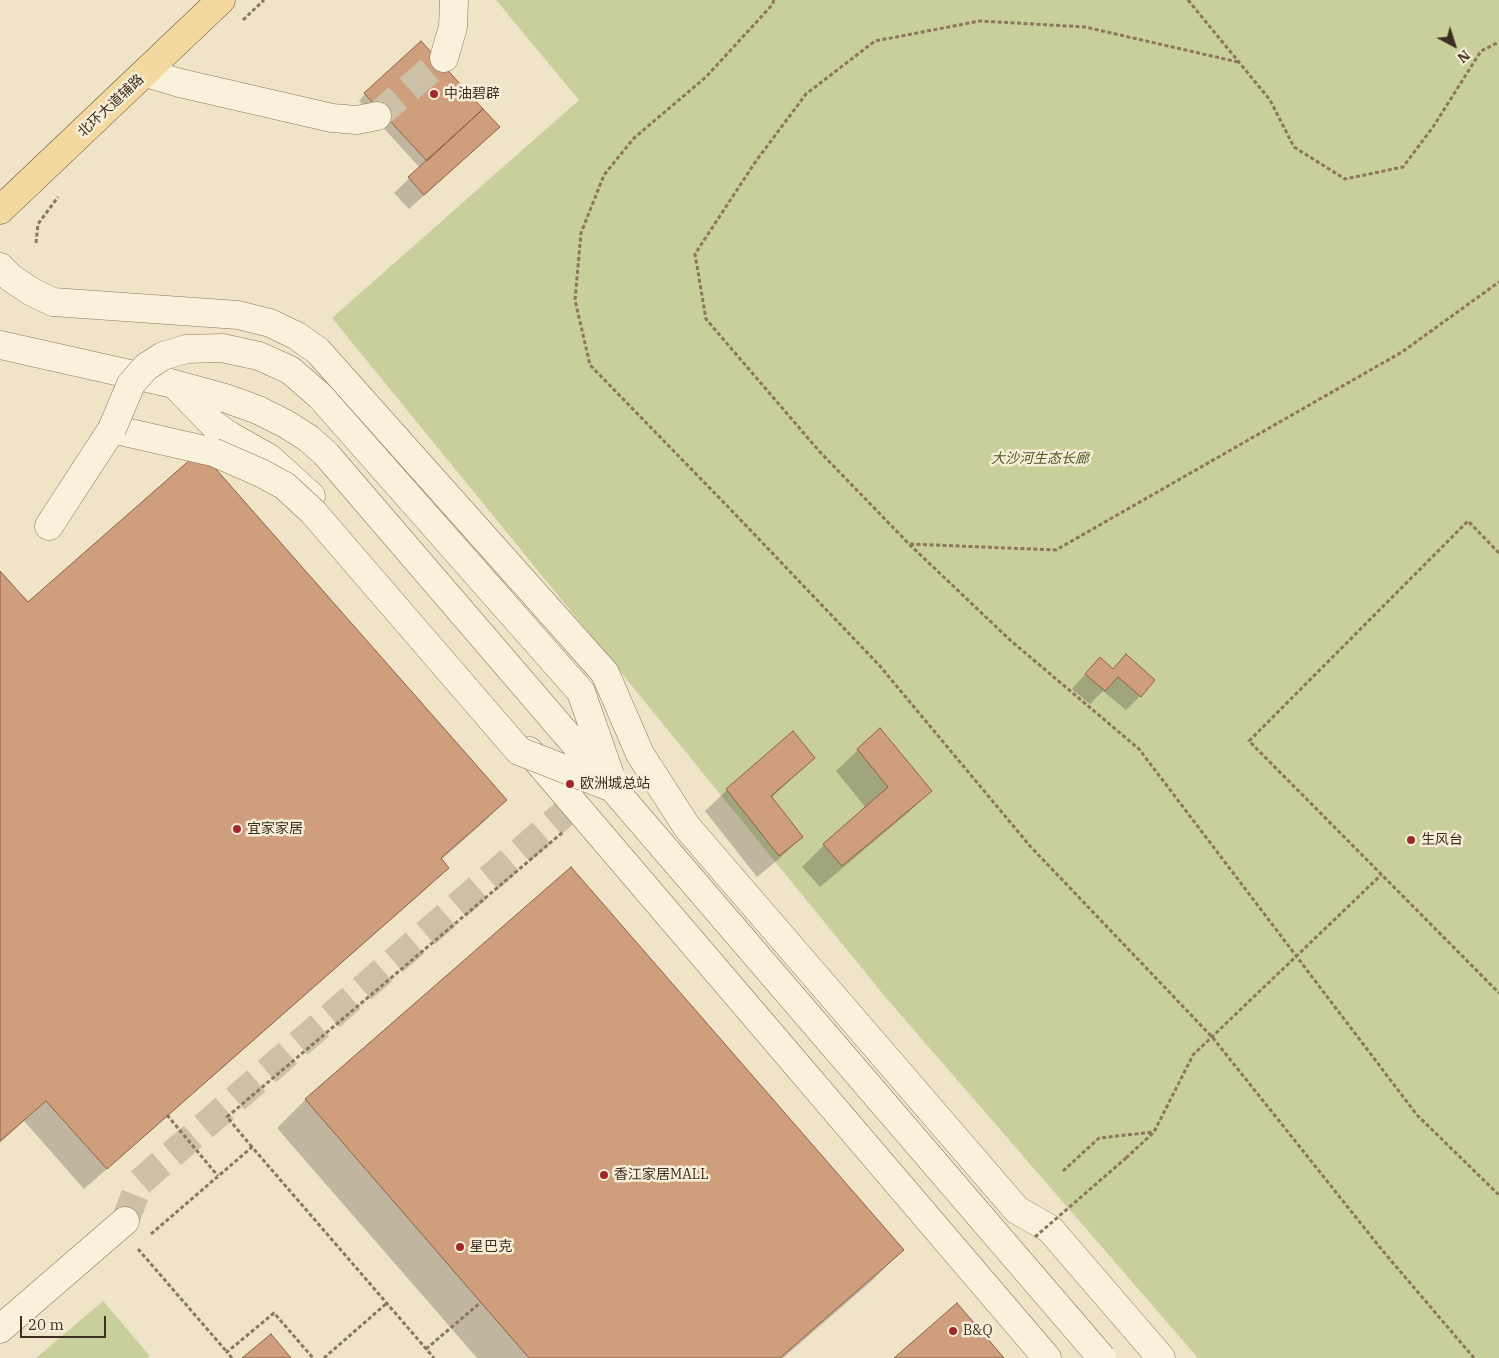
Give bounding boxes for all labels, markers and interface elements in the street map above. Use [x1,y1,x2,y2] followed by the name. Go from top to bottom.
[1429,20,1479,70] north arrow
[1454,46,1474,67] text: N
[75,71,147,141] street label: 北环大道辅路
[444,86,500,102] place label: 中油碧辟
[428,88,440,100] marker: 中油碧辟
[991,451,1089,467] park label: 大沙河生态长廊
[580,776,650,792] place label: 欧洲城总站
[564,778,576,790] marker: 欧洲城总站
[247,821,303,837] place label: 宜家家居
[231,823,243,835] marker: 宜家家居
[1421,832,1463,848] place label: 生风台
[1405,834,1417,846] marker: 生风台
[614,1167,708,1183] place label: 香江家居MALL
[598,1169,610,1181] marker: 香江家居MALL
[470,1239,512,1255] place label: 星巴克
[454,1241,466,1253] marker: 星巴克
[22,1306,109,1338] scale bar
[28,1315,64,1334] text: 20 m
[963,1323,992,1339] place label: B&Q
[947,1325,959,1337] marker: B&Q

